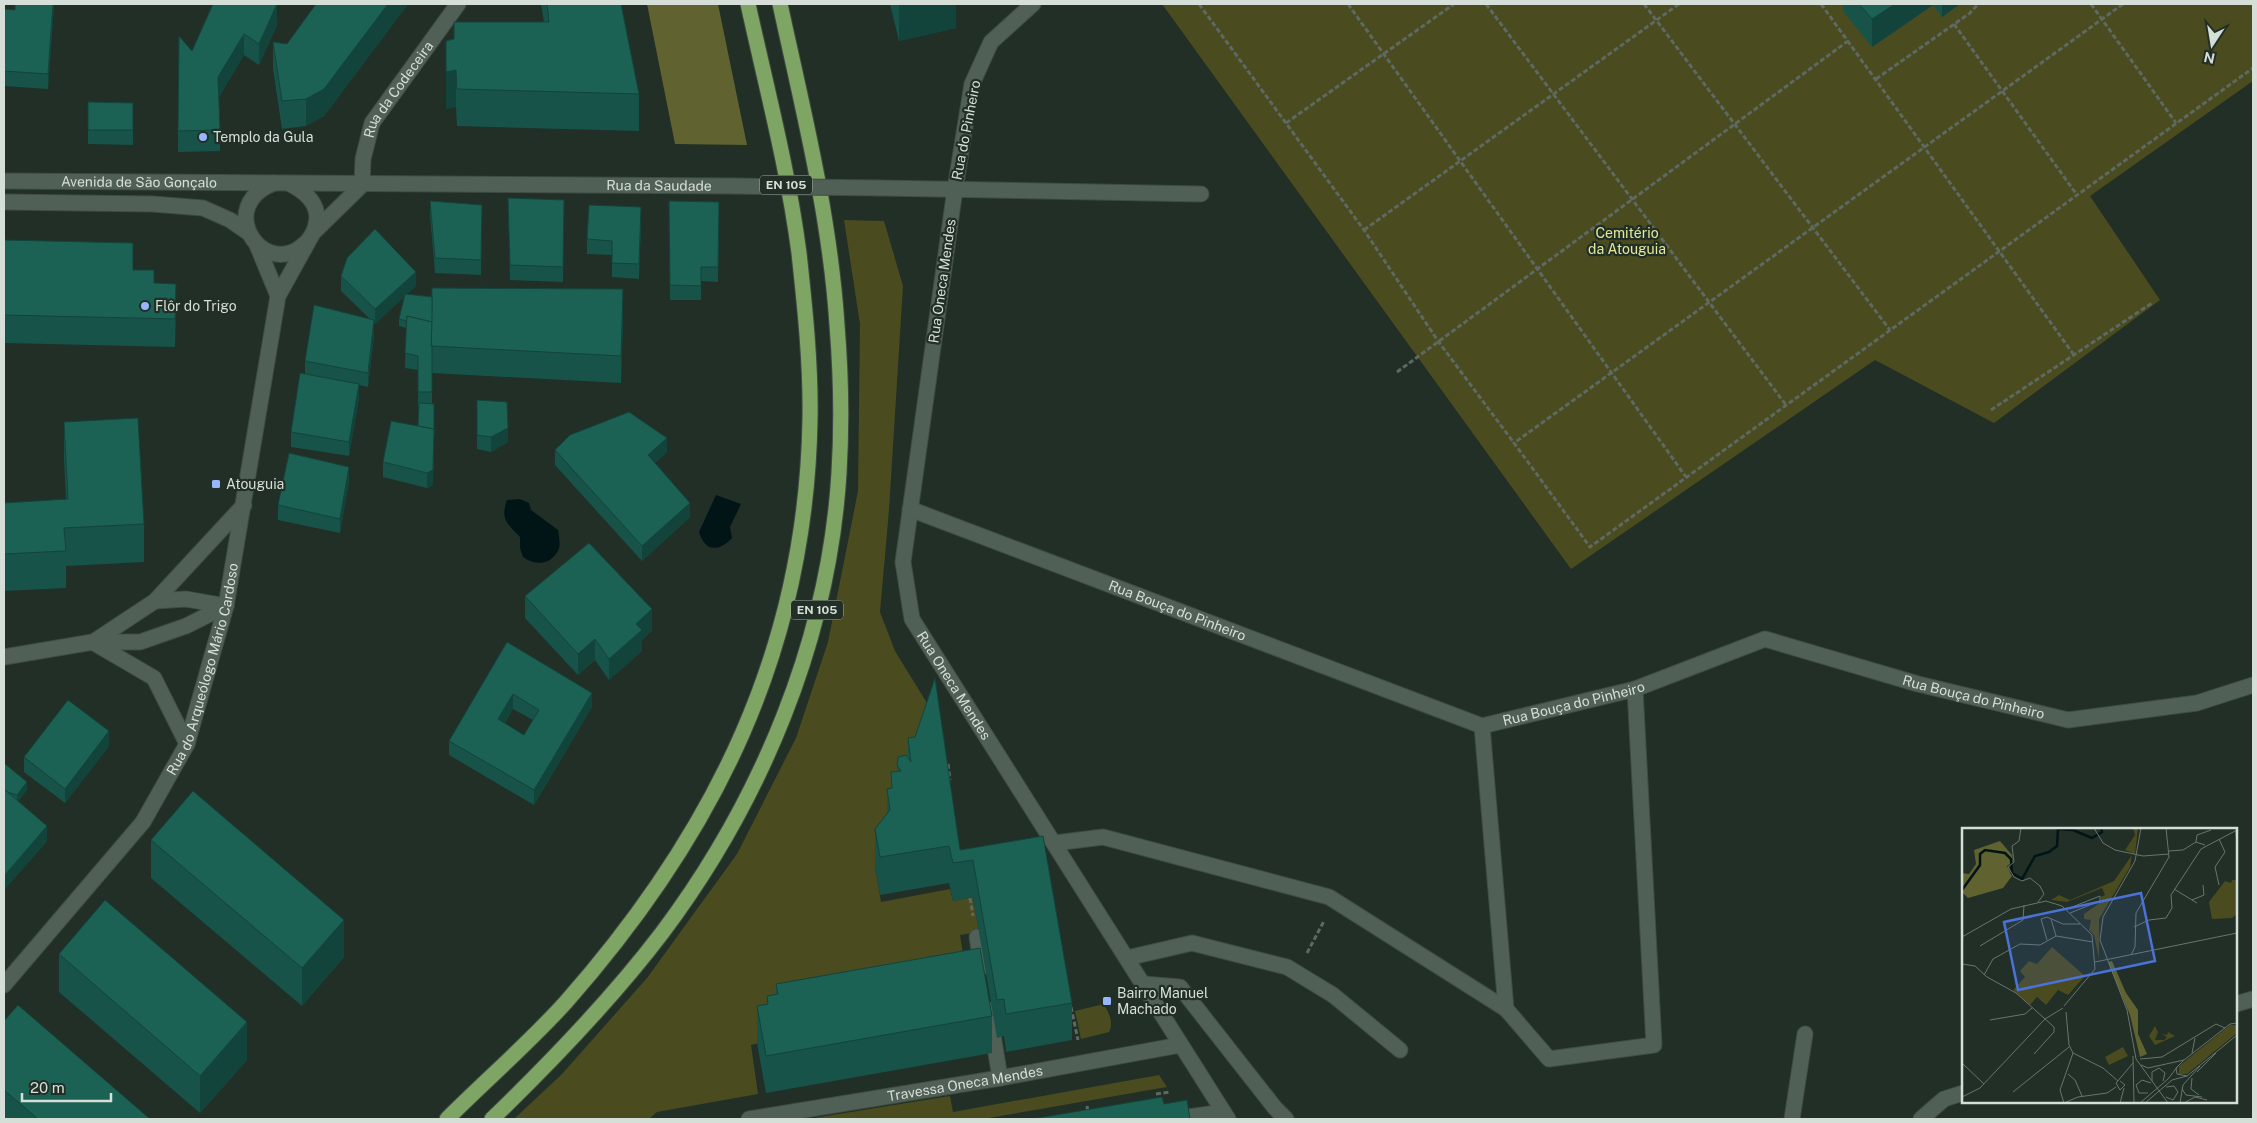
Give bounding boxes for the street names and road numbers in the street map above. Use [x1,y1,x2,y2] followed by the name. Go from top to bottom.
[361,38,436,140] street label: Rua da Codeceira
[948,79,984,181] street label: Rua do Pinheiro
[61,173,217,190] street label: Avenida de São Gonçalo
[760,176,812,194] road number: EN 105
[606,177,712,194] street label: Rua da Saudade
[925,218,959,344] street label: Rua Oneca Mendes
[163,562,241,778] street label: Rua do Arqueólogo Mário Cardoso
[1106,577,1248,644] street label: Rua Bouça do Pinheiro
[791,600,843,620] road number: EN 105
[914,628,994,743] street label: Rua Oneca Mendes
[1901,672,2046,722] street label: Rua Bouça do Pinheiro
[1501,678,1647,729] street label: Rua Bouça do Pinheiro
[886,1062,1044,1104] street label: Travessa Oneca Mendes

